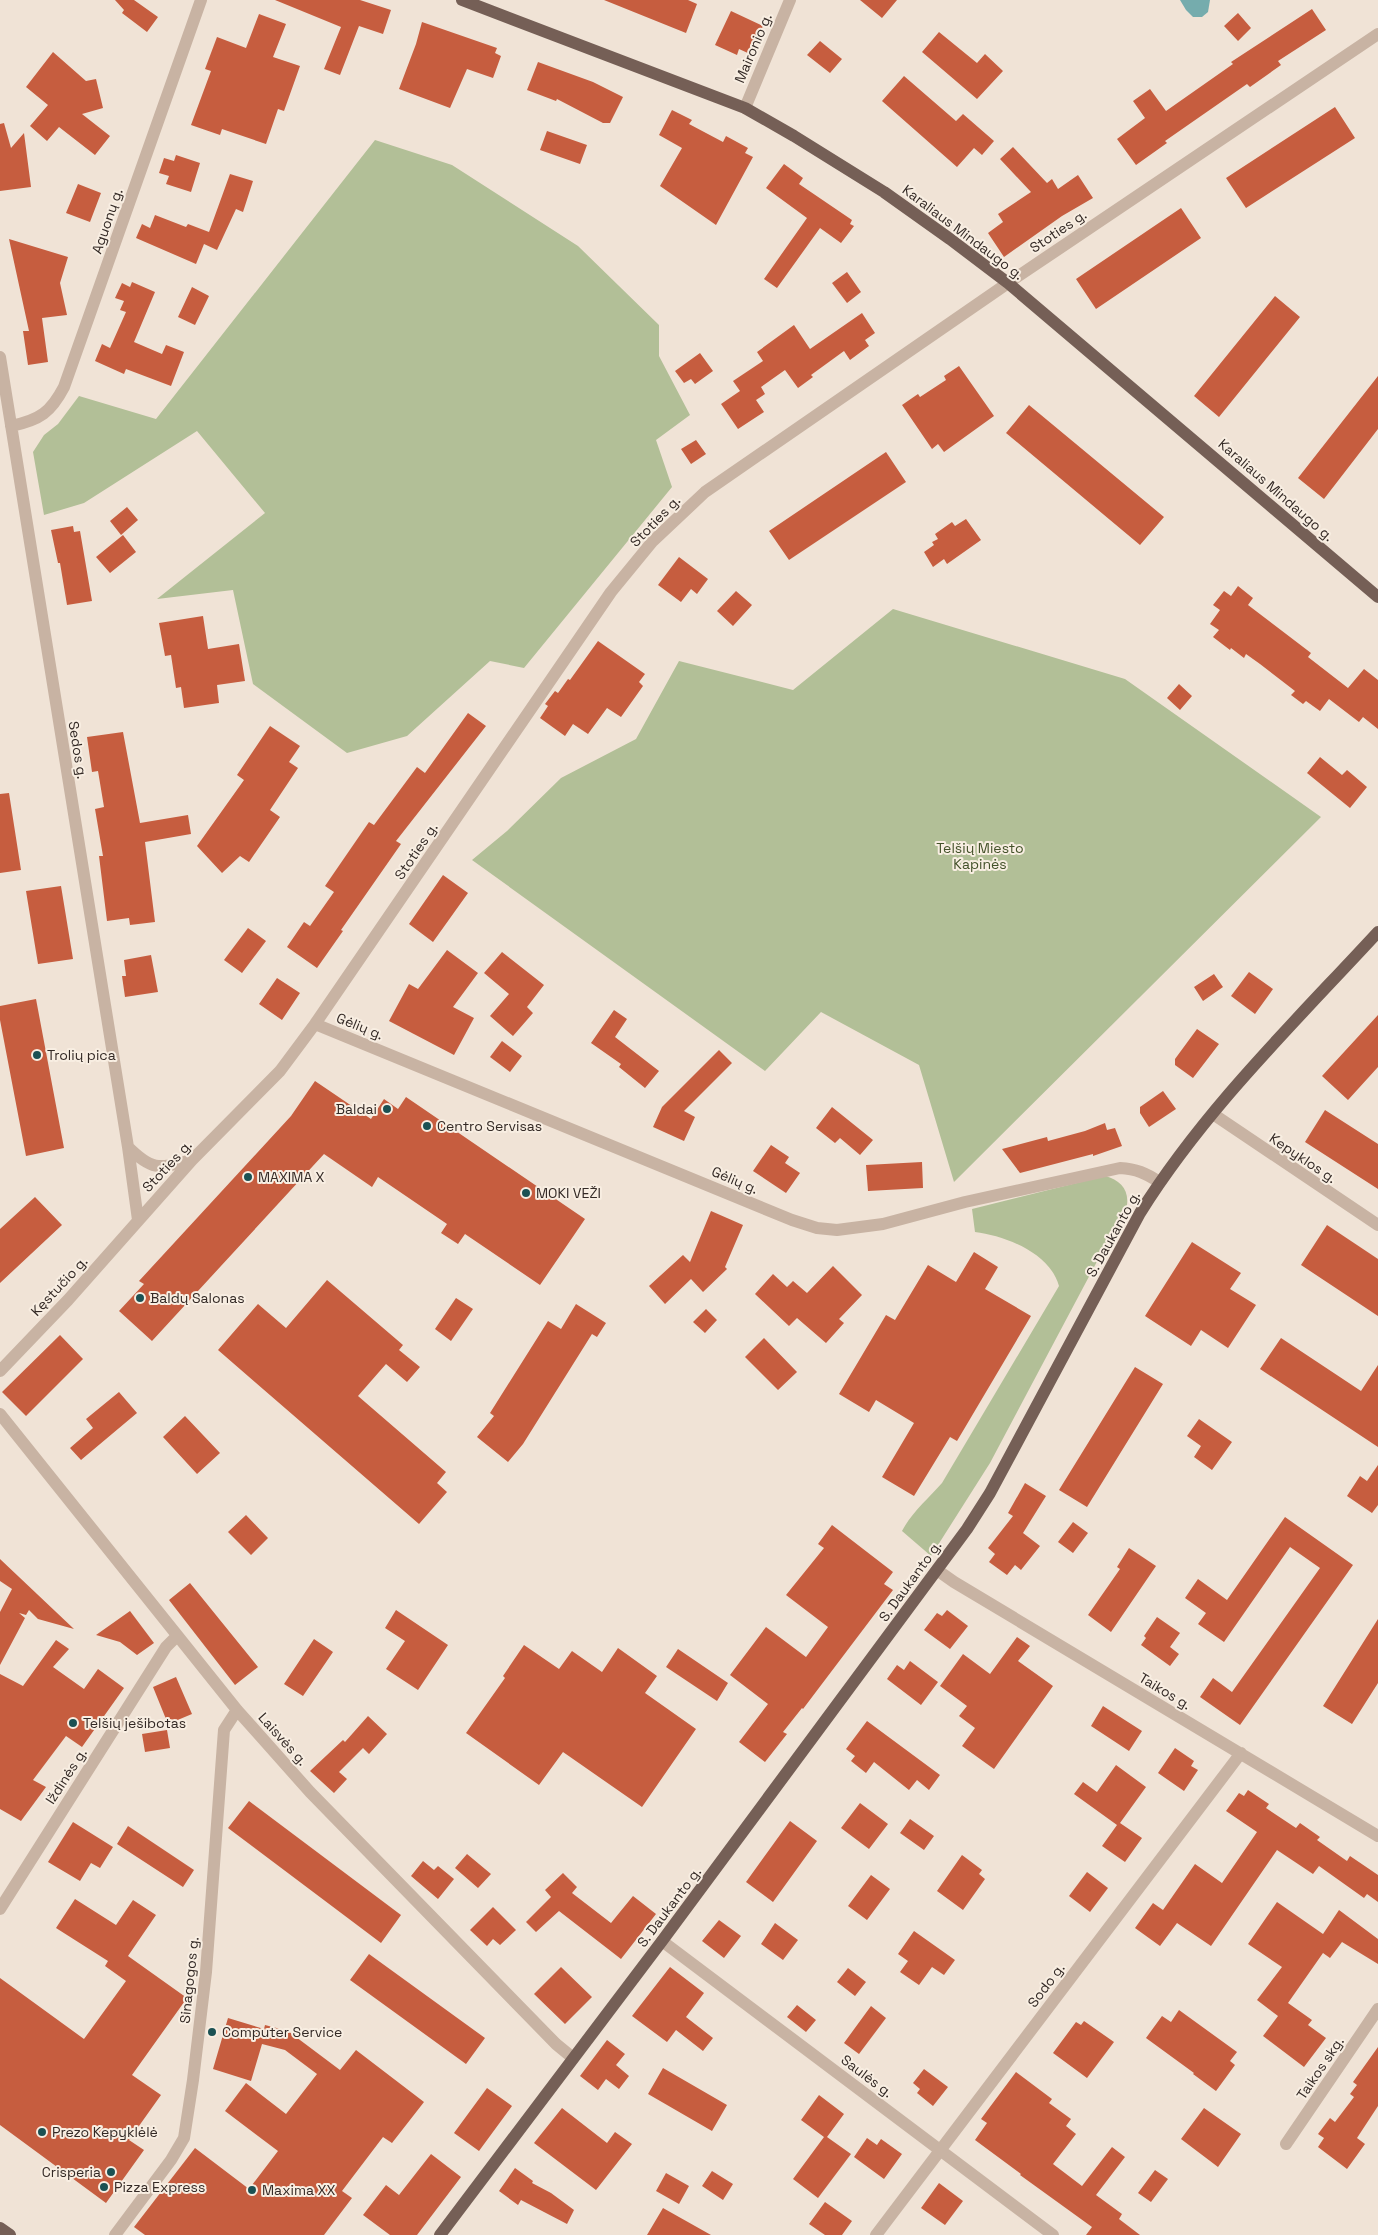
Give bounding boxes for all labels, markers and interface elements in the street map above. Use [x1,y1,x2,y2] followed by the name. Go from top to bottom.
[730,10,776,86] street label: Maironio g.
[899,180,1027,284] street label: Karaliaus Mindaugo g.
[87,186,127,256] street label: Aguonų g.
[1026,205,1090,257] street label: Stoties g.
[1215,435,1337,545] street label: Karaliaus Mindaugo g.
[626,491,684,551] street label: Stoties g.
[65,720,91,780] street label: Sedos g.
[390,819,442,883] street label: Stoties g.
[936,839,1024,873] park label: Telšių Miesto Kapinės
[334,1008,386,1044] street label: Gėlių g.
[47,1046,116,1064] place label: Trolių pica
[31,1049,43,1061] marker: Trolių pica
[336,1100,377,1118] place label: Baldai
[381,1103,393,1115] marker: Baldai
[437,1117,542,1135] place label: Centro Servisas
[421,1120,433,1132] marker: Centro Servisas
[1266,1129,1340,1187] street label: Kepyklos g.
[138,1136,196,1196] street label: Stoties g.
[709,1162,761,1198] street label: Gėlių g.
[258,1168,325,1186] place label: MAXIMA X
[242,1171,254,1183] marker: MAXIMA X
[536,1184,601,1202] place label: MOKI VEŽI
[520,1187,532,1199] marker: MOKI VEŽI
[1082,1188,1144,1280] street label: S. Daukanto g.
[27,1252,91,1320] street label: Kęstučio g.
[150,1289,245,1307] place label: Baldų Salonas
[134,1292,146,1304] marker: Baldų Salonas
[875,1537,945,1625] street label: S. Daukanto g.
[1136,1668,1194,1714] street label: Taikos g.
[254,1709,312,1769] street label: Laisvės g.
[83,1714,186,1732] place label: Telšių ješibotas
[67,1717,79,1729] marker: Telšių ješibotas
[41,1745,91,1807] street label: Iždinės g.
[633,1863,705,1951] street label: S. Daukanto g.
[175,1936,203,2024] street label: Sinagogos g.
[1023,1959,1069,2011] street label: Sodo g.
[222,2023,342,2041] place label: Computer Service
[206,2026,218,2038] marker: Computer Service
[1292,2033,1348,2103] street label: Taikos skg.
[838,2051,896,2101] street label: Saulės g.
[52,2123,158,2141] place label: Prezo Kepyklėlė
[36,2126,48,2138] marker: Prezo Kepyklėlė
[42,2163,101,2181] place label: Crisperia
[105,2166,117,2178] marker: Crisperia
[114,2178,205,2196] place label: Pizza Express
[98,2181,110,2193] marker: Pizza Express
[262,2181,336,2199] place label: Maxima XX
[246,2184,258,2196] marker: Maxima XX

